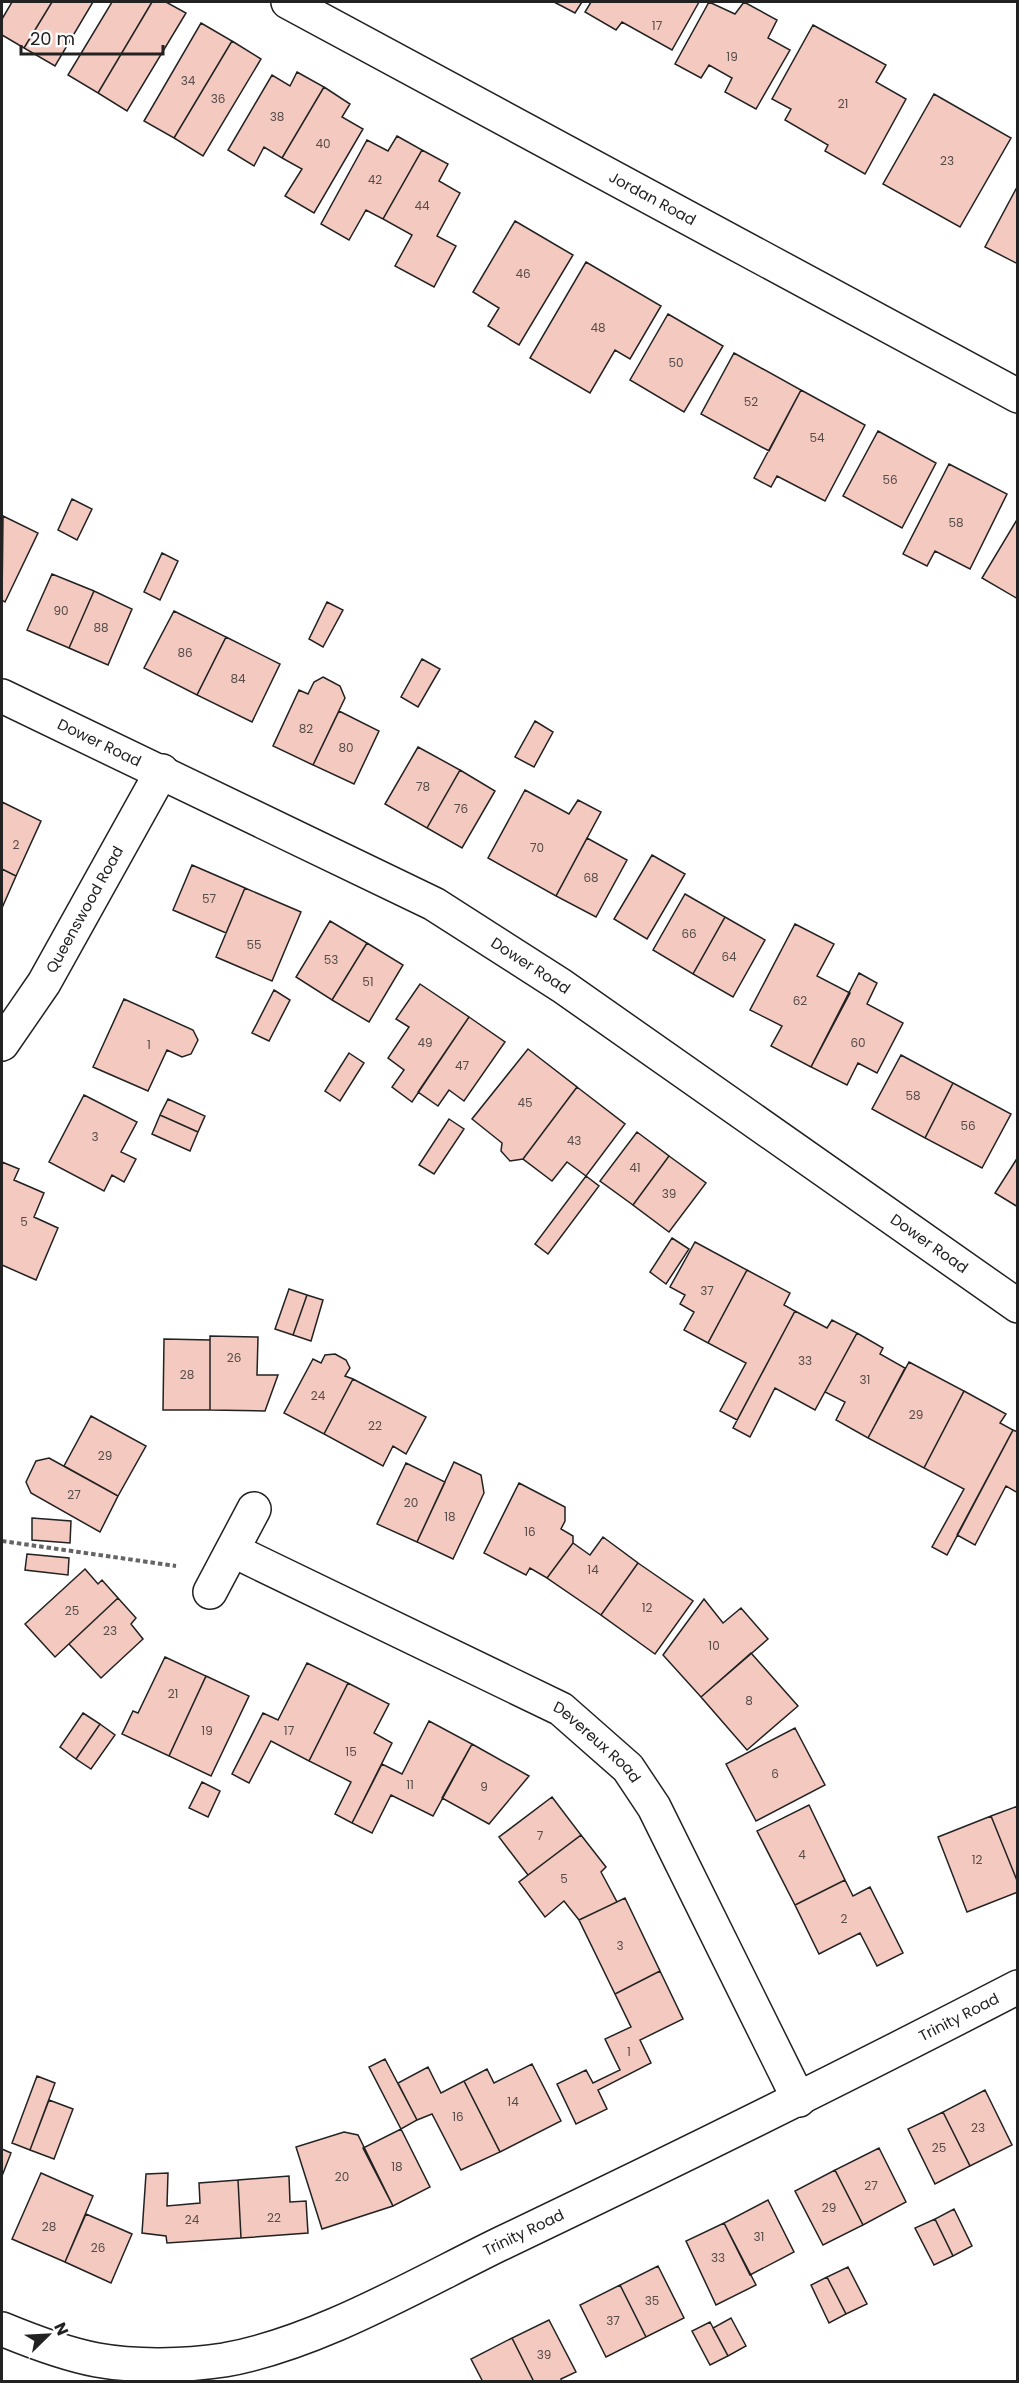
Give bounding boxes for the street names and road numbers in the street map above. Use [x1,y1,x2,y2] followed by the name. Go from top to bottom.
[605,166,700,230] street label: Jordan Road
[54,713,145,771] street label: Dower Road
[41,842,128,977] street label: Queenswood Road
[487,932,575,999] street label: Dower Road
[886,1209,972,1278] street label: Dower Road
[550,1696,646,1787] street label: Devereux Road
[915,1988,1003,2046] street label: Trinity Road
[479,2204,567,2261] street label: Trinity Road

